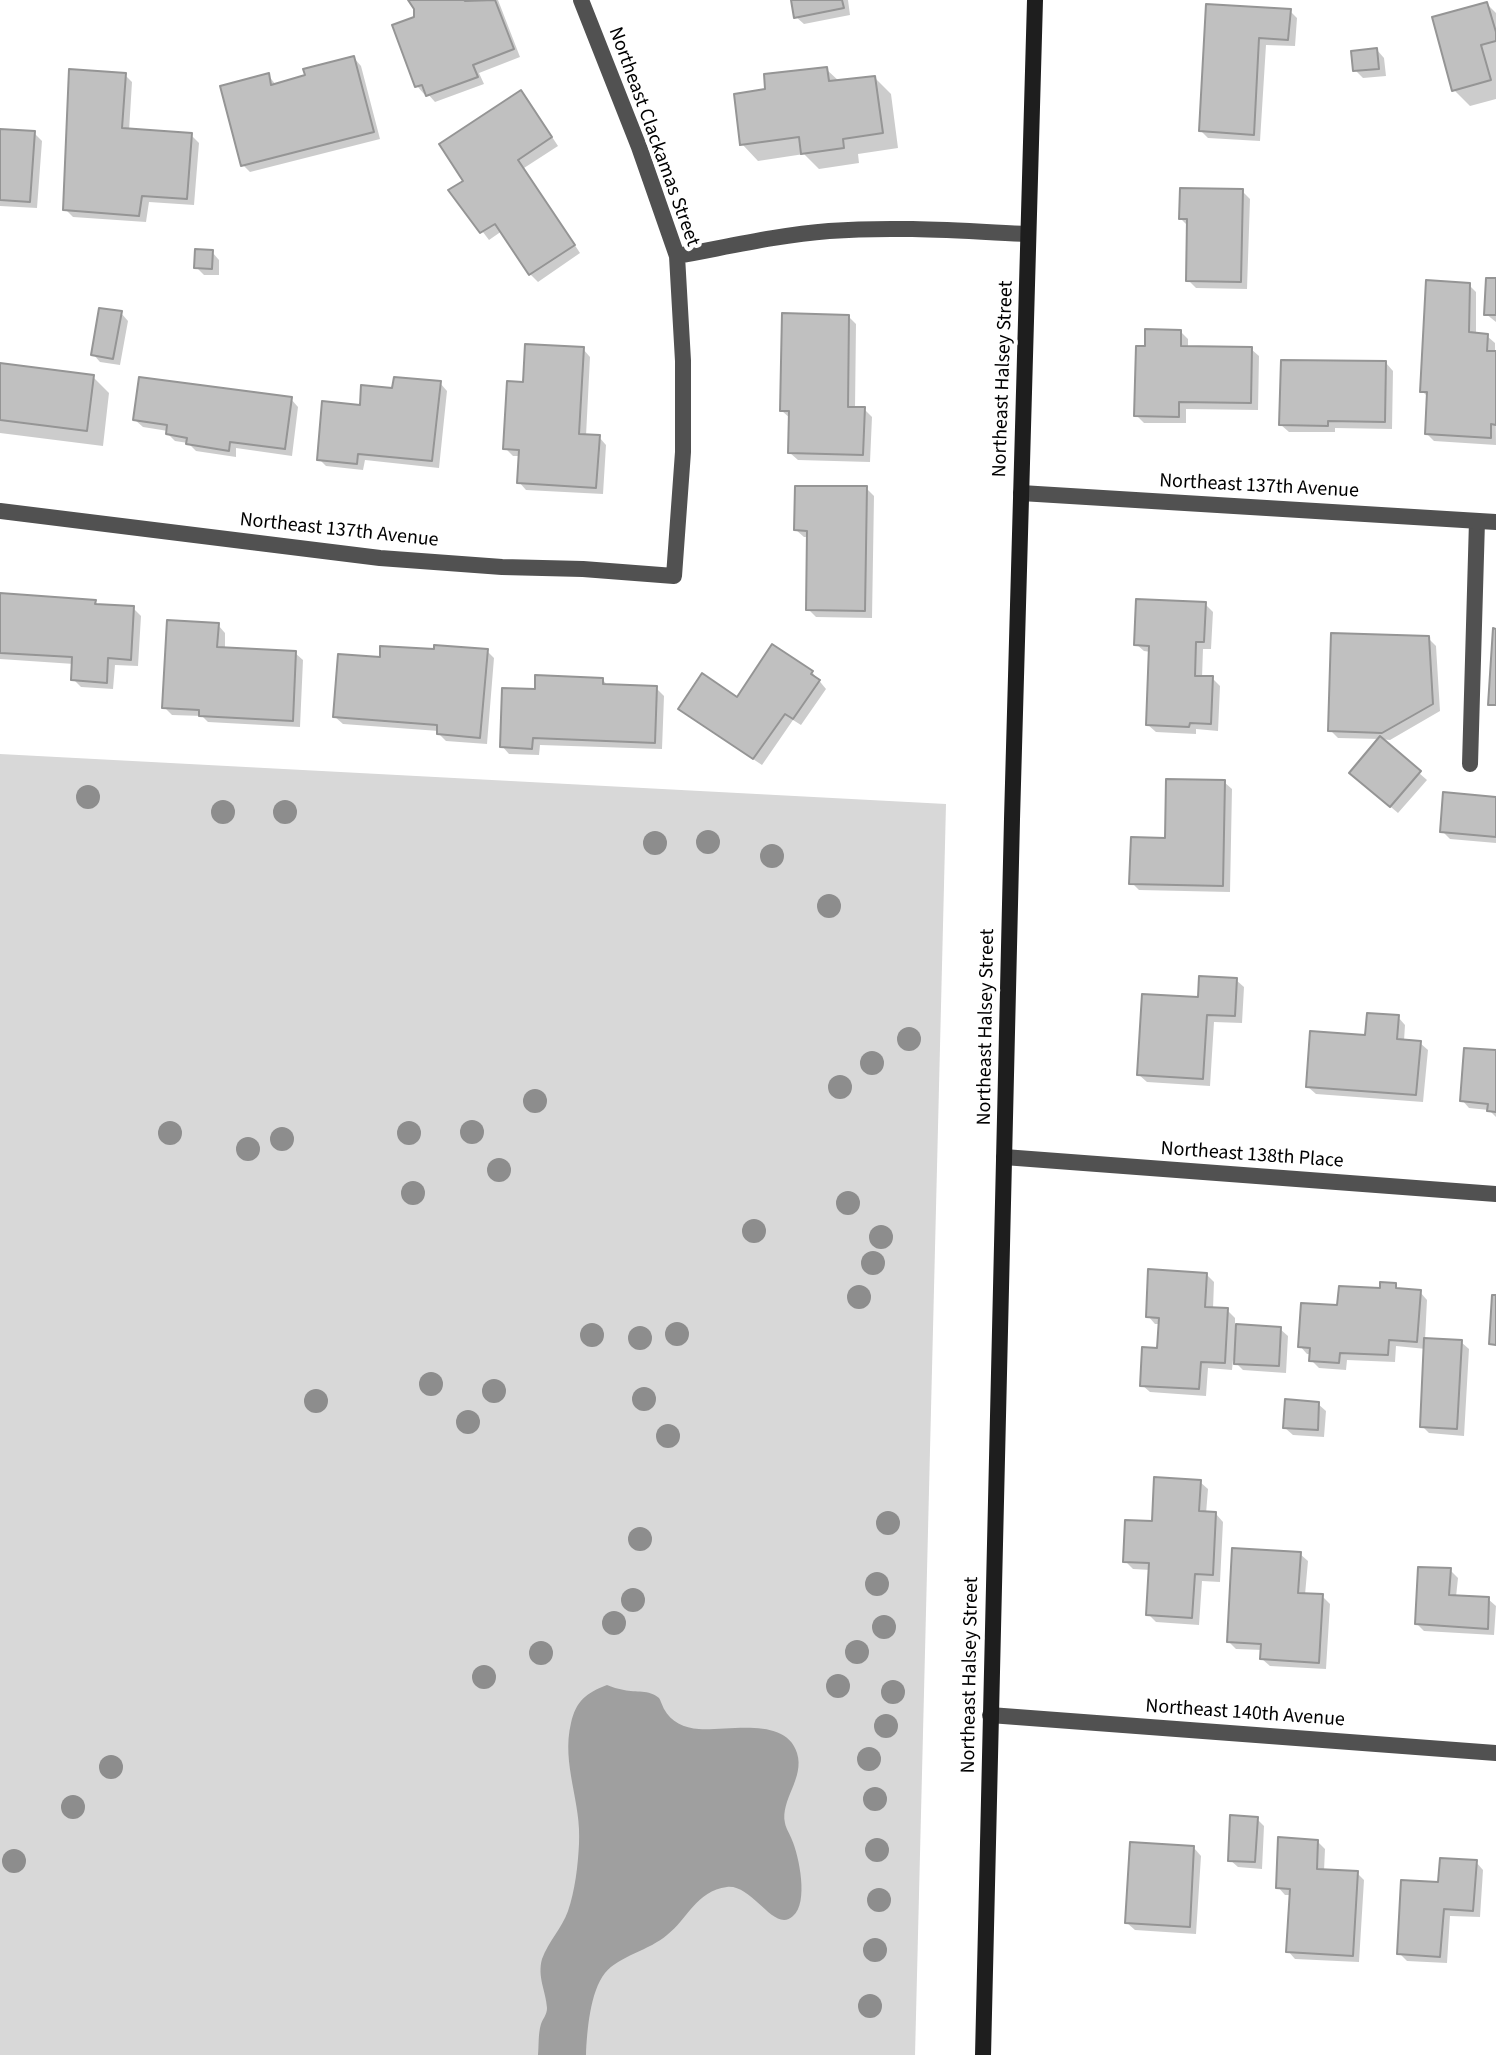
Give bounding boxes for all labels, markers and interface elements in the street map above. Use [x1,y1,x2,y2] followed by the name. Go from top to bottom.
[602,24,704,250] street label: Northeast Clackamas Street
[989,280,1019,478] street label: Northeast Halsey Street
[1159,470,1359,504] street label: Northeast 137th Avenue
[238,509,440,553] street label: Northeast 137th Avenue
[973,928,1001,1126] street label: Northeast Halsey Street
[1160,1138,1344,1174] street label: Northeast 138th Place
[957,1576,985,1774] street label: Northeast Halsey Street
[1144,1695,1346,1733] street label: Northeast 140th Avenue

